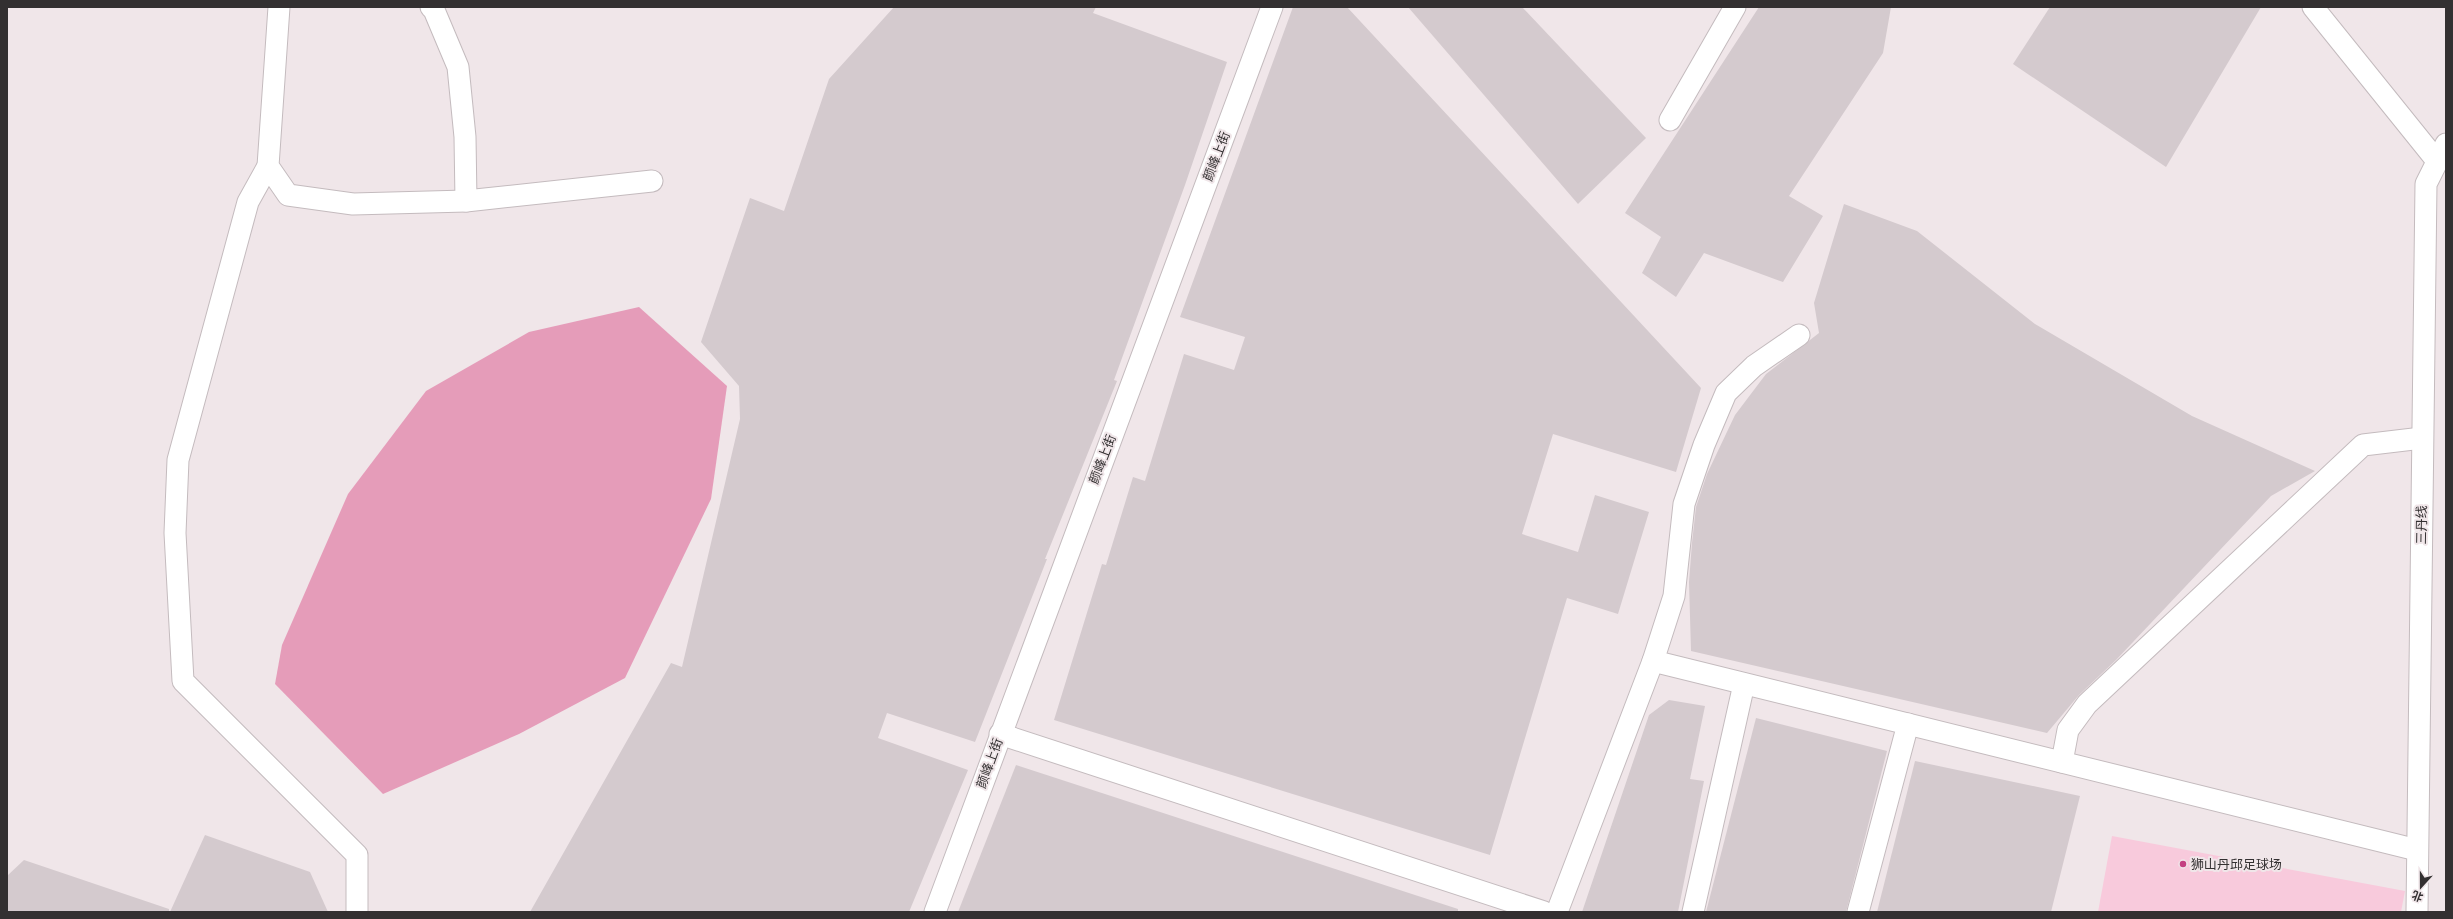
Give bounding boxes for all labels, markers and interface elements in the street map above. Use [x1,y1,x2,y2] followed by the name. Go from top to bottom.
[1199,129,1233,183] street label: 颜峰上街
[1085,432,1119,486] street label: 颜峰上街
[2413,505,2429,545] street label: 三丹线
[973,736,1005,790] street label: 颜峰上街
[2191,856,2282,872] place label: 狮山丹邱足球场
[2178,859,2188,869] marker: 狮山丹邱足球场
[2401,867,2441,907] north arrow
[2410,888,2425,905] text: 北

